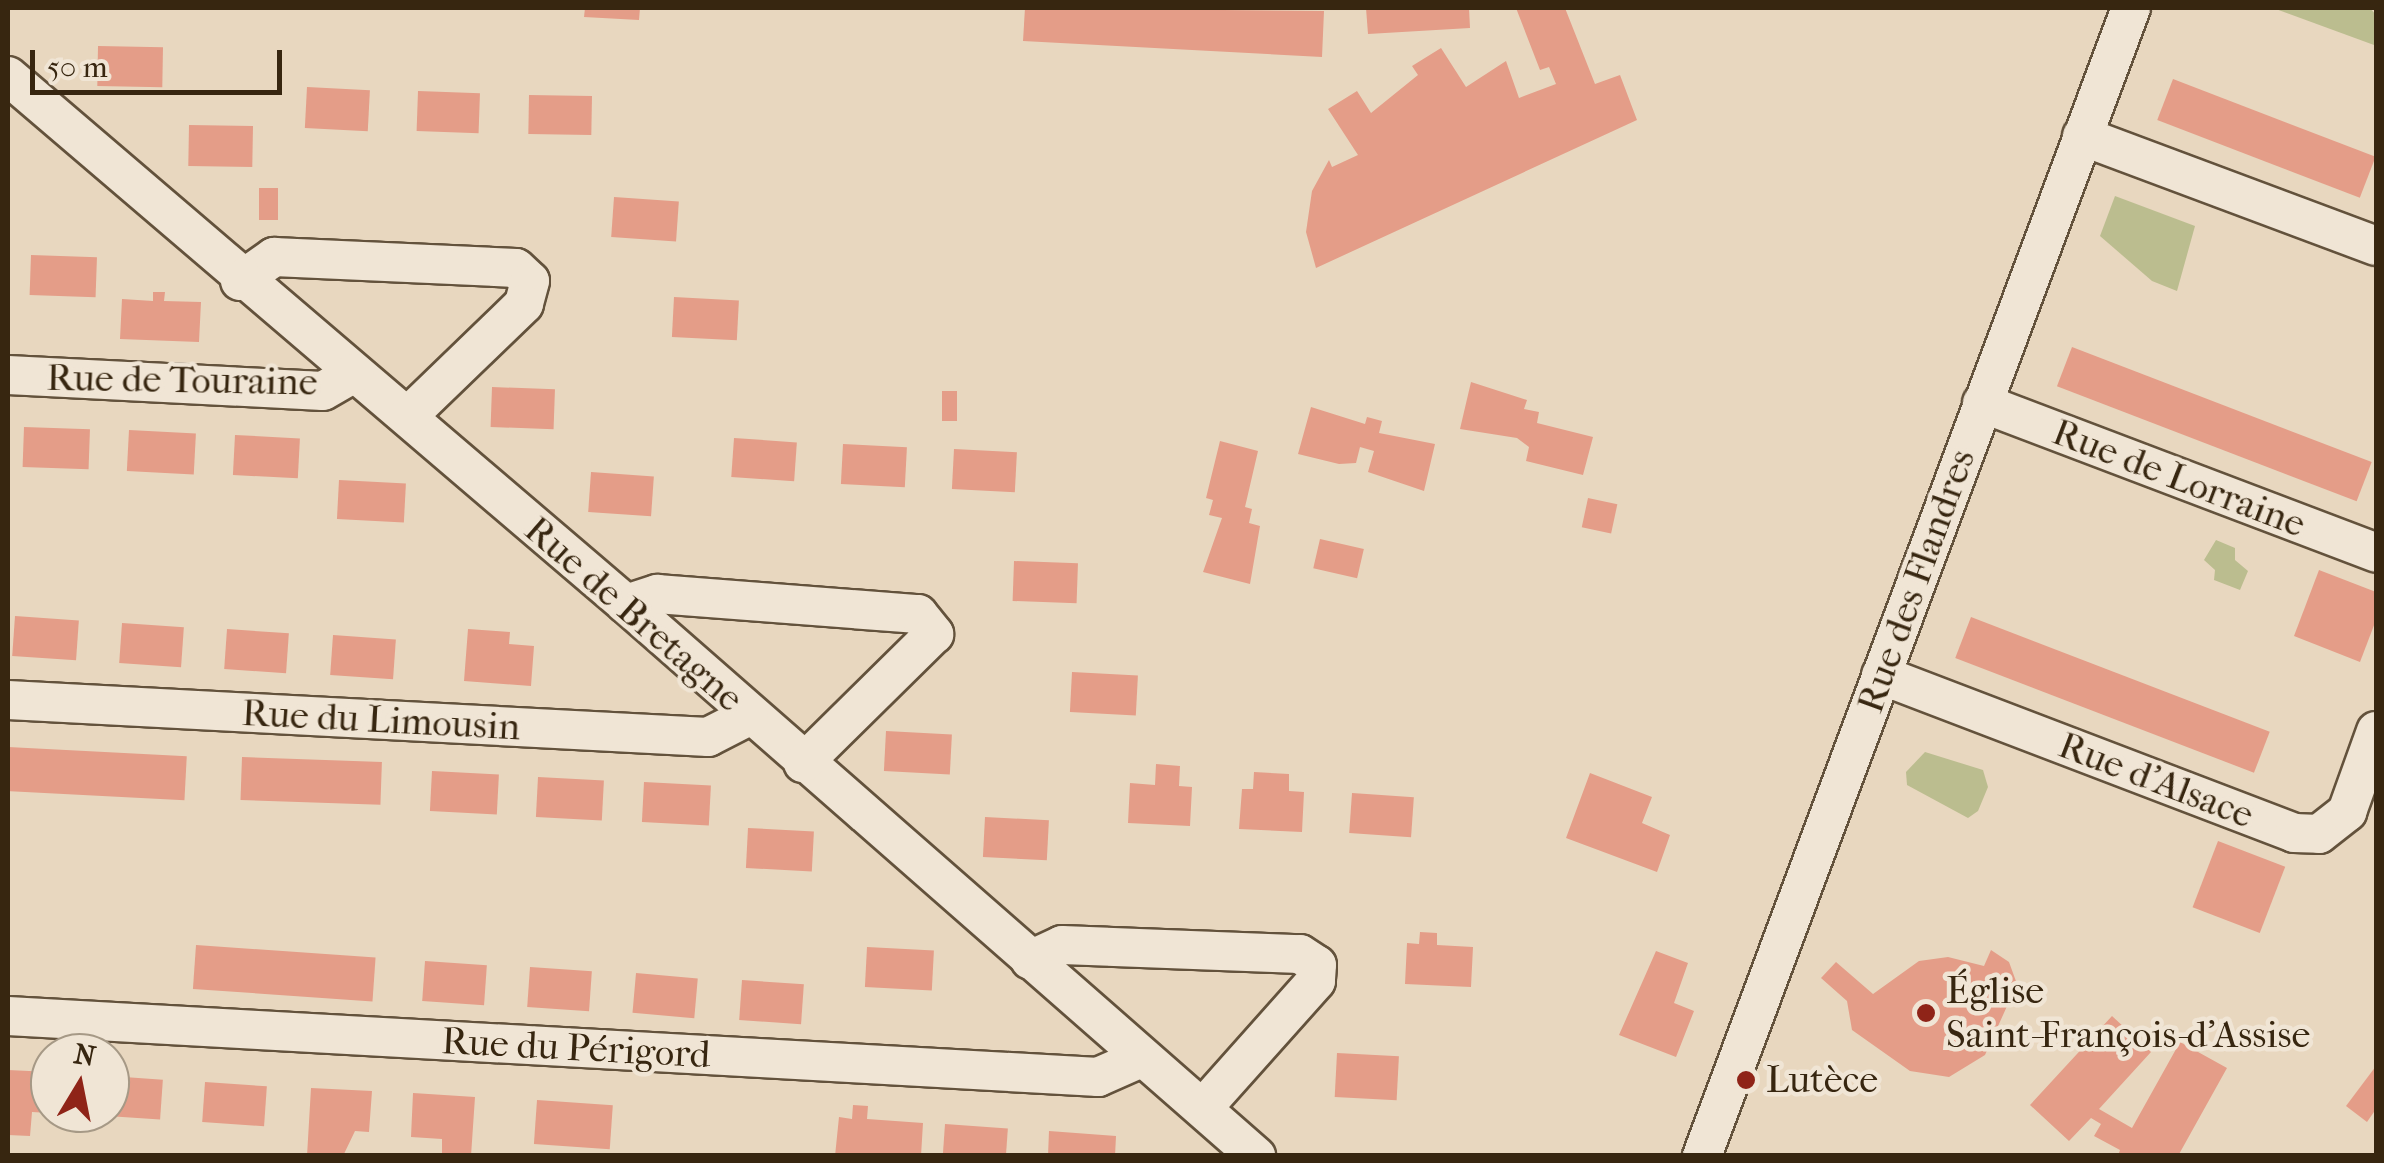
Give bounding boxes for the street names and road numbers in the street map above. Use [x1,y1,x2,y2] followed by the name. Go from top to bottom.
[46,355,318,405] street label: Rue de Touraine
[2046,409,2312,547] street label: Rue de Lorraine
[1847,443,1985,719] street label: Rue des Flandres
[515,507,753,721] street label: Rue de Bretagne
[241,690,521,750] street label: Rue du Limousin
[2052,722,2260,838] street label: Rue d'Alsace
[440,1018,712,1078] street label: Rue du Périgord

